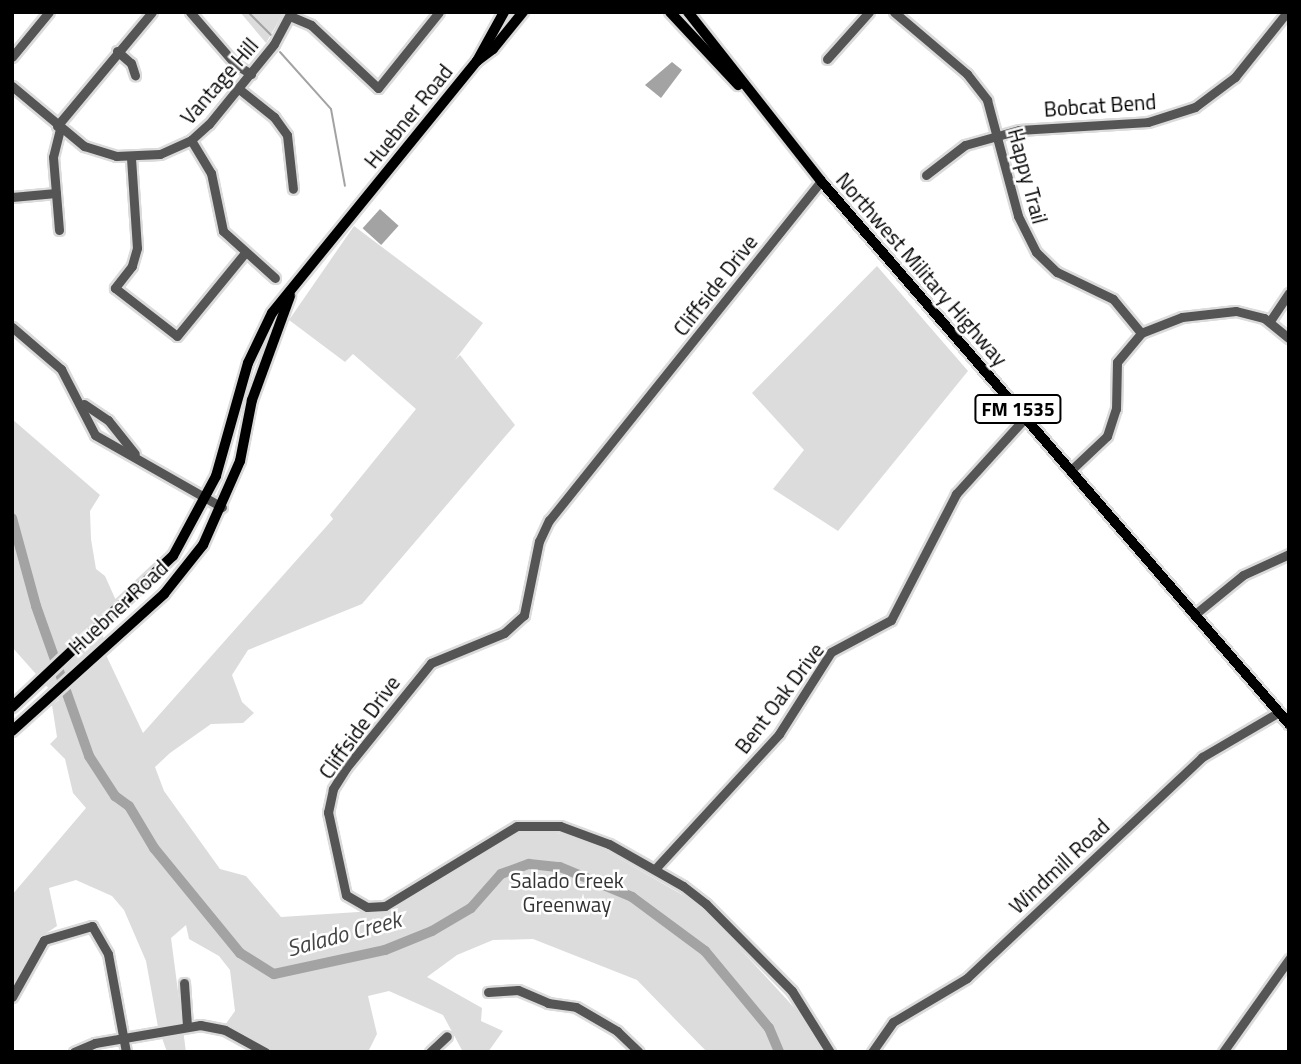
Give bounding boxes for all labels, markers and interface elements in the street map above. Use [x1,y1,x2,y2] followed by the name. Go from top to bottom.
[175,33,263,129] street label: Vantage Hill
[358,59,458,173] street label: Huebner Road
[1043,89,1157,121] street label: Bobcat Bend
[1003,125,1053,227] street label: Happy Trail
[831,167,1013,371] street label: Northwest Military Highway
[668,229,762,341] street label: Cliffside Drive
[974,394,1062,424] road number: FM 1535
[63,555,173,659] street label: Huebner Road
[729,638,829,758] street label: Bent Oak Drive
[313,670,405,784] street label: Cliffside Drive
[1004,813,1114,919] street label: Windmill Road
[510,867,624,917] park label: Salado Creek Greenway
[284,905,404,963] water label: Salado Creek

